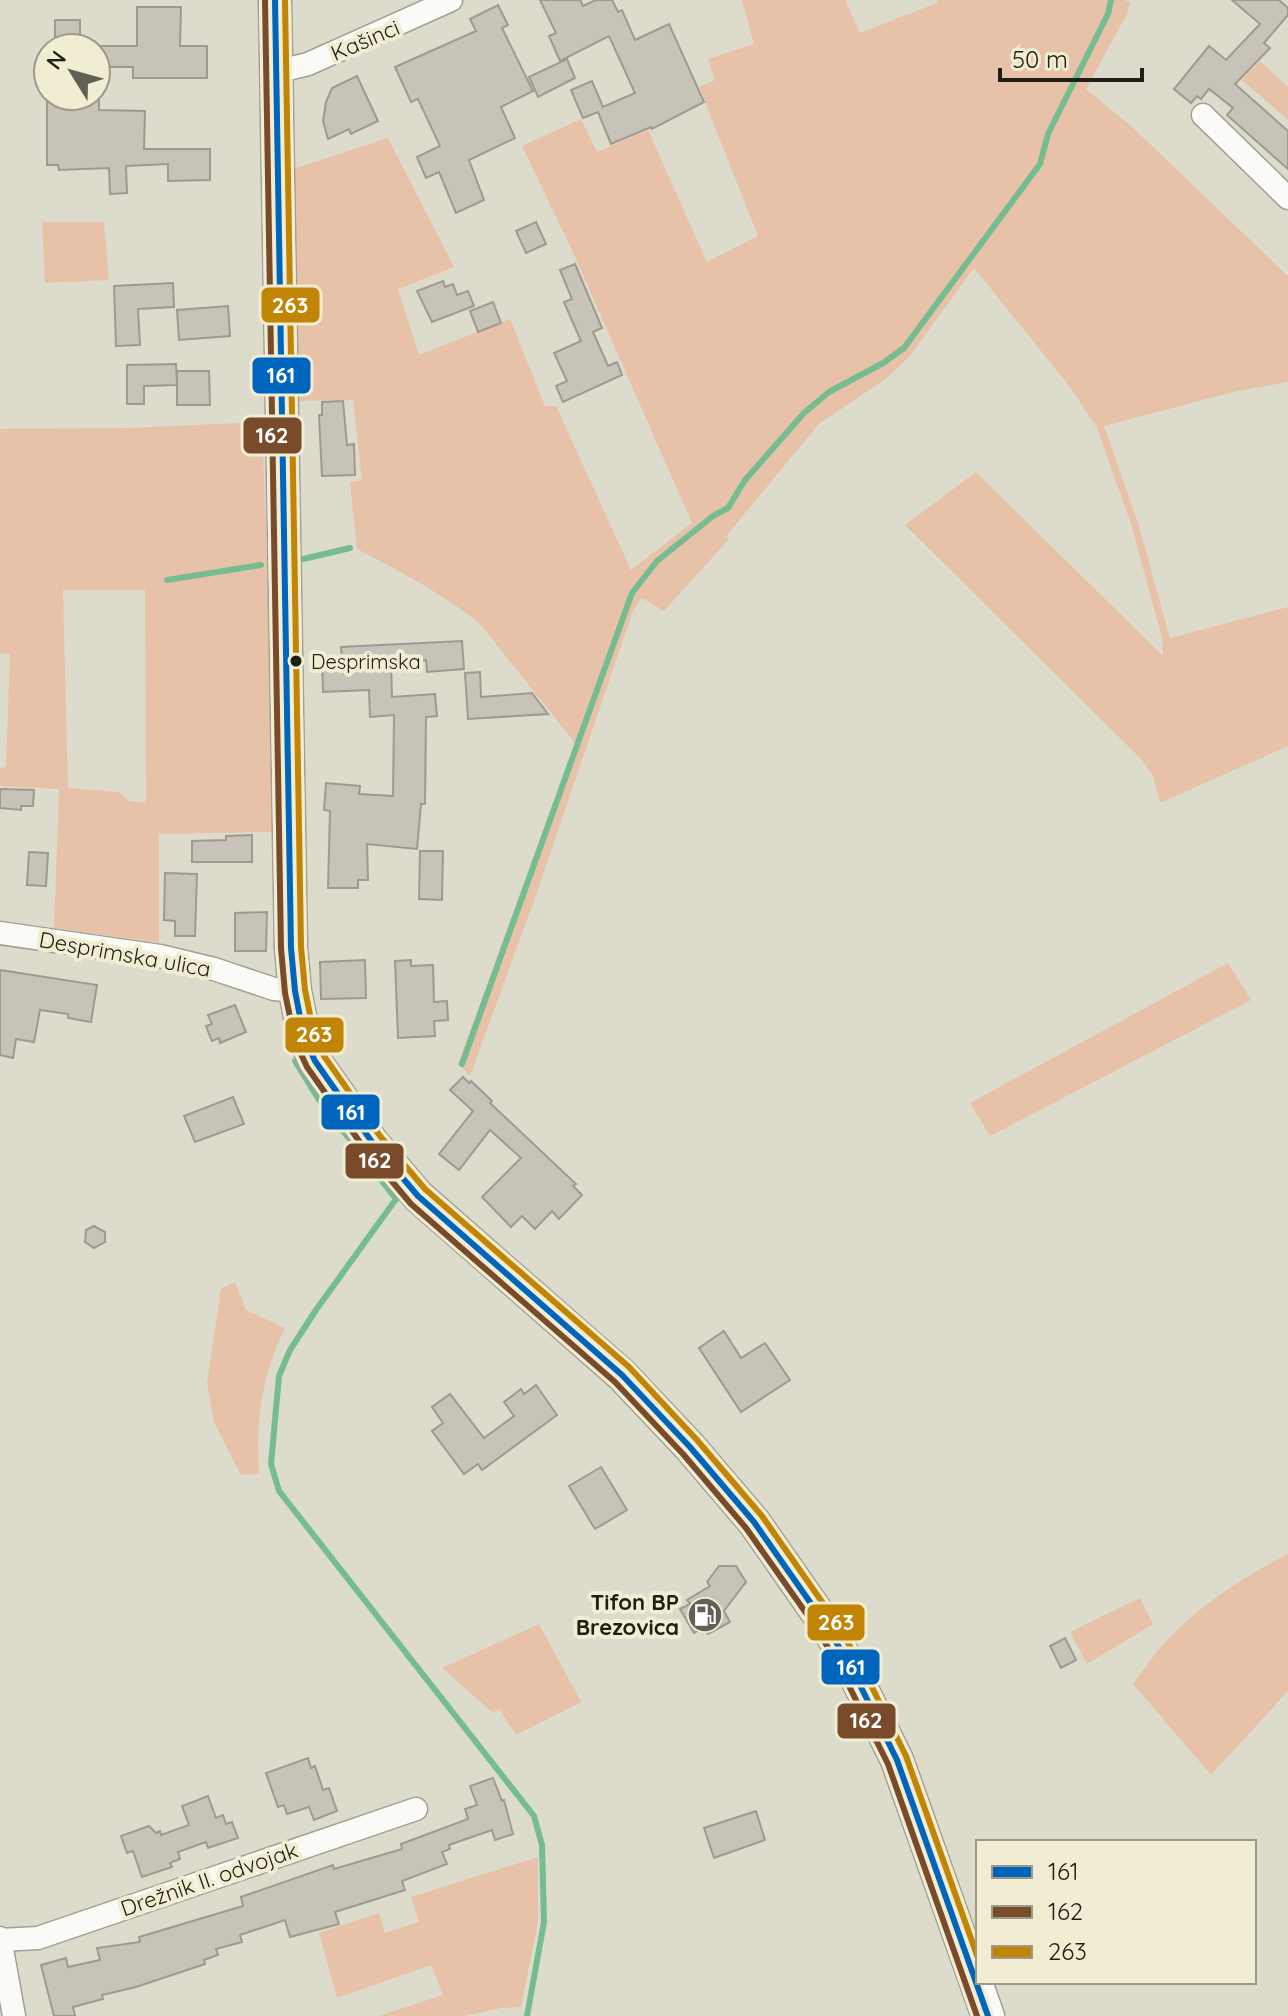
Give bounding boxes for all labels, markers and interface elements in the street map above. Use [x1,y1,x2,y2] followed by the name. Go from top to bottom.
[326,13,404,67] street label: Kašinci
[32,32,112,112] north arrow
[1000,32,1142,82] scale bar
[1012,44,1068,74] text: 50 m
[40,45,72,75] text: N
[260,286,321,324] line badge: 263
[272,291,308,319] text: 263
[251,356,312,395] line badge: 161
[267,361,295,389] text: 161
[242,416,303,455] line badge: 162
[255,421,289,449] text: 162
[311,649,421,674] place label: Desprimska
[288,653,304,669] marker: Desprimska
[37,925,213,983] street label: Desprimska ulica
[284,1016,345,1054] line badge: 263
[296,1020,332,1048] text: 263
[320,1093,381,1131] line badge: 161
[337,1098,365,1126] text: 161
[344,1142,405,1180] line badge: 162
[358,1146,392,1174] text: 162
[576,1588,679,1641] place label: Tifon BP Brezovica
[686,1596,724,1634] fuel station icon: Tifon BP Brezovica
[806,1603,866,1642] line badge: 263
[818,1608,854,1636] text: 263
[820,1648,881,1686] line badge: 161
[837,1653,865,1681] text: 161
[836,1702,897,1740] line badge: 162
[849,1706,883,1734] text: 162
[117,1836,301,1922] street label: Drežnik II. odvojak
[976,1840,1256,1984] legend
[1048,1856,1079,1886] text: 161
[1048,1896,1083,1926] text: 162
[1048,1936,1087,1966] text: 263

